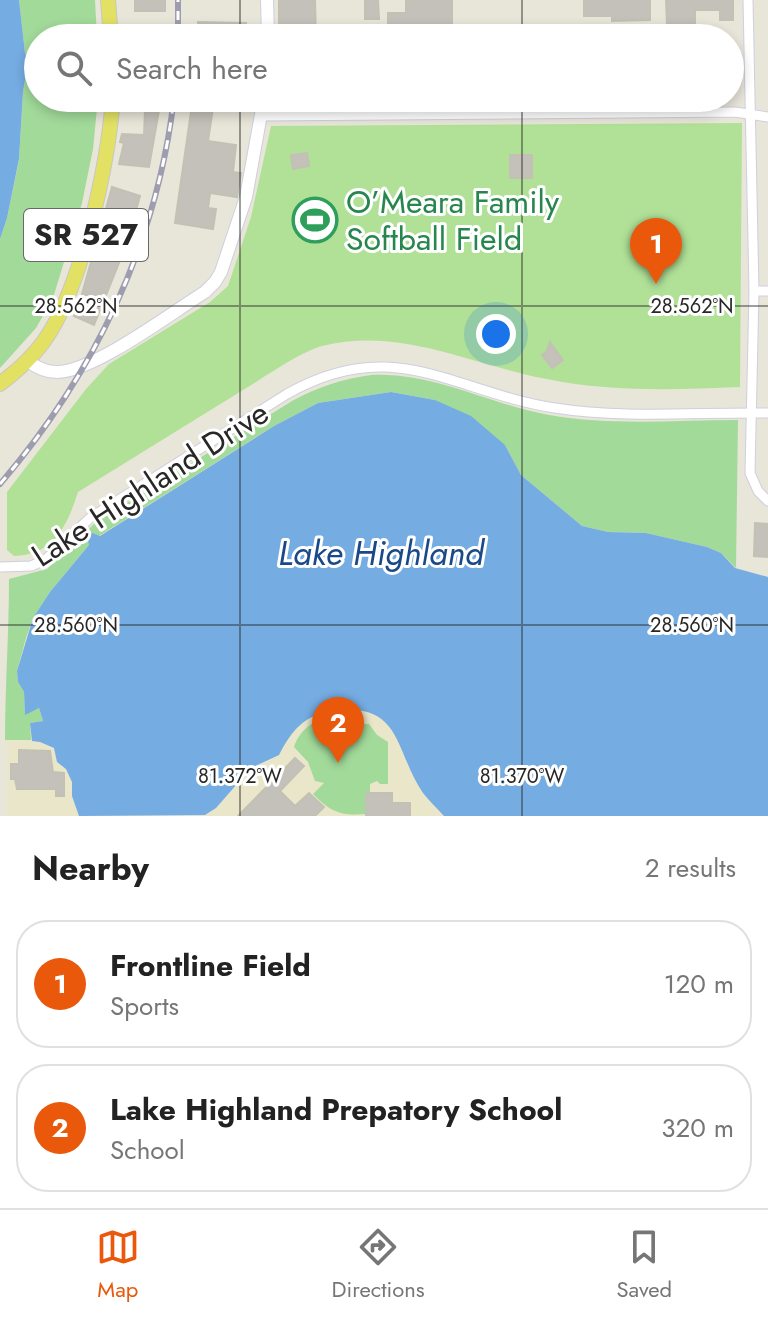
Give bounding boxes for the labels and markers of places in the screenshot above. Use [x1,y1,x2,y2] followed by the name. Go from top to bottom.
[346,179,560,262] place label: O’Meara Family Softball Field
[291,196,339,244] sports icon: O’Meara Family Softball Field
[630,218,682,284] pin: 1
[312,697,364,763] pin: 2

